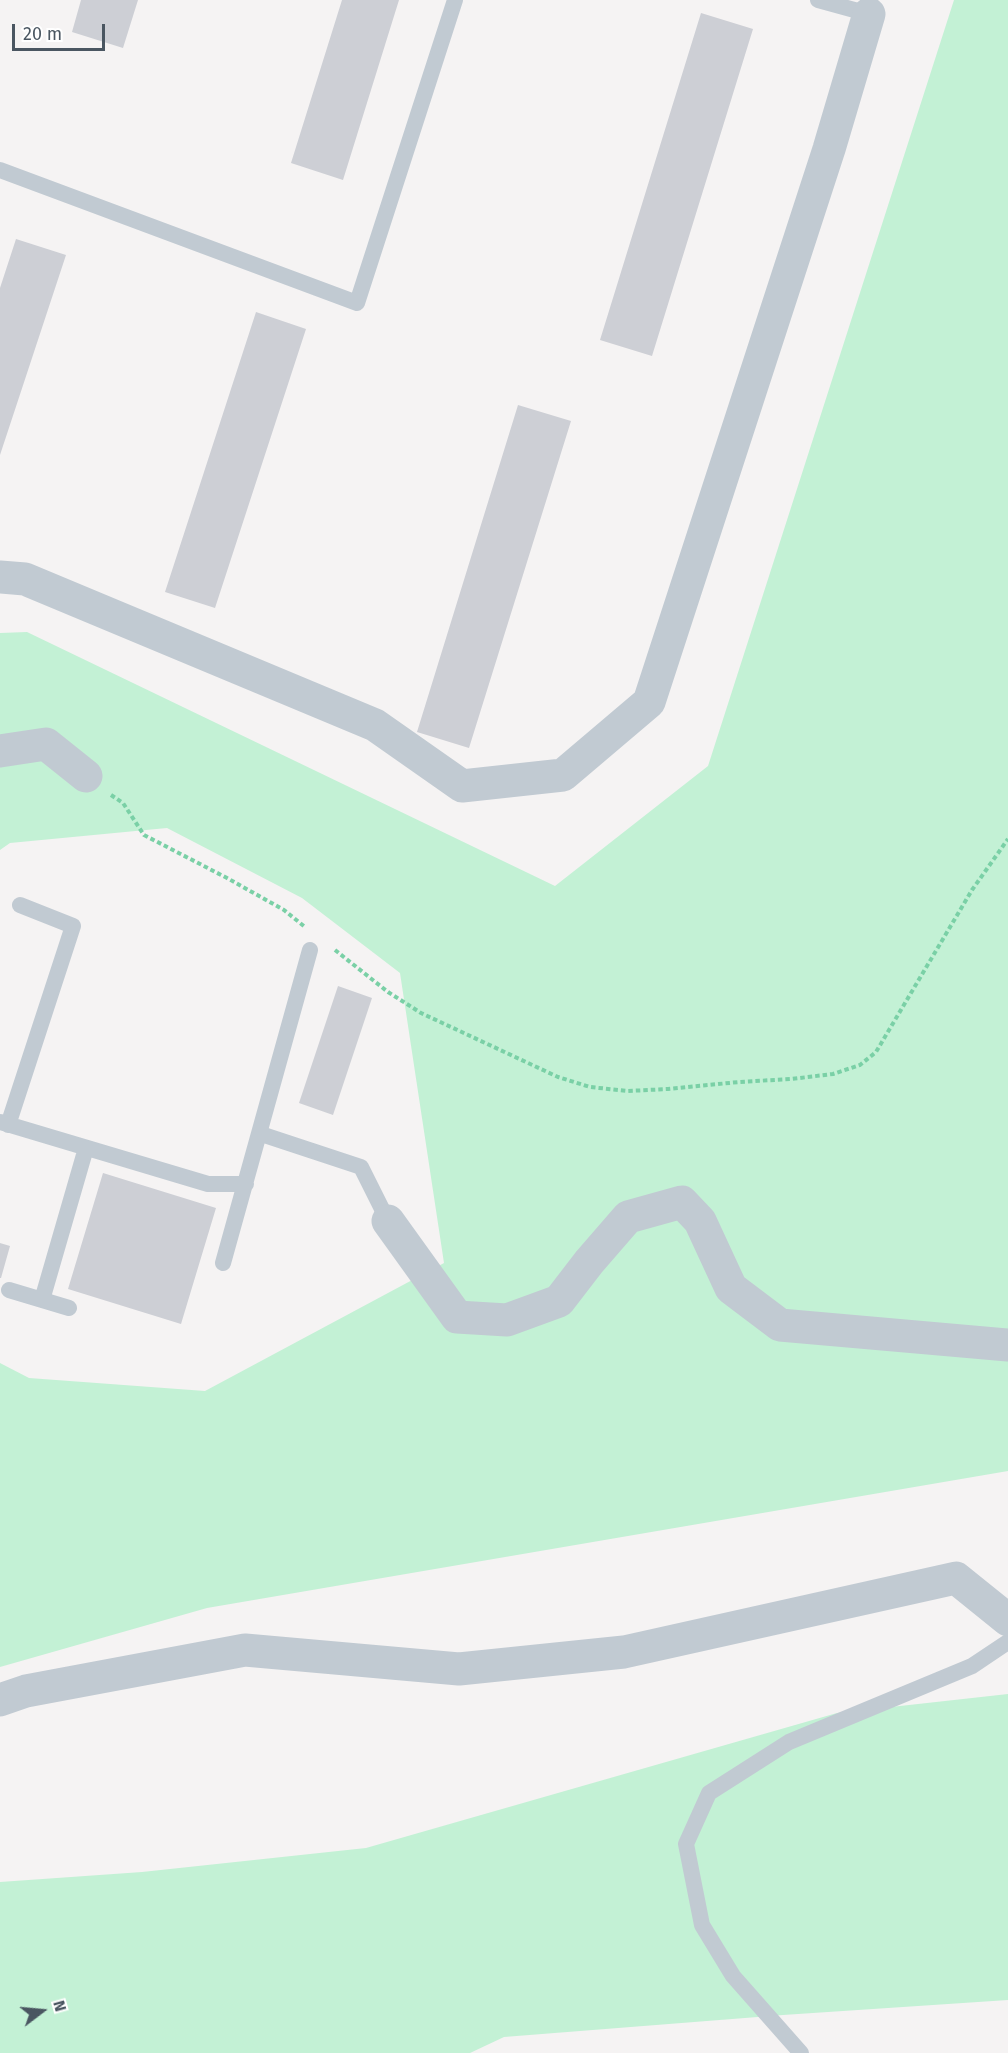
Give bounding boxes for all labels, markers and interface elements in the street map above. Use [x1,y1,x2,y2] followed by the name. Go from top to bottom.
[15,12,108,50] scale bar
[23,23,62,45] text: 20 m
[12,1981,72,2041] north arrow
[49,1998,70,2014] text: N

